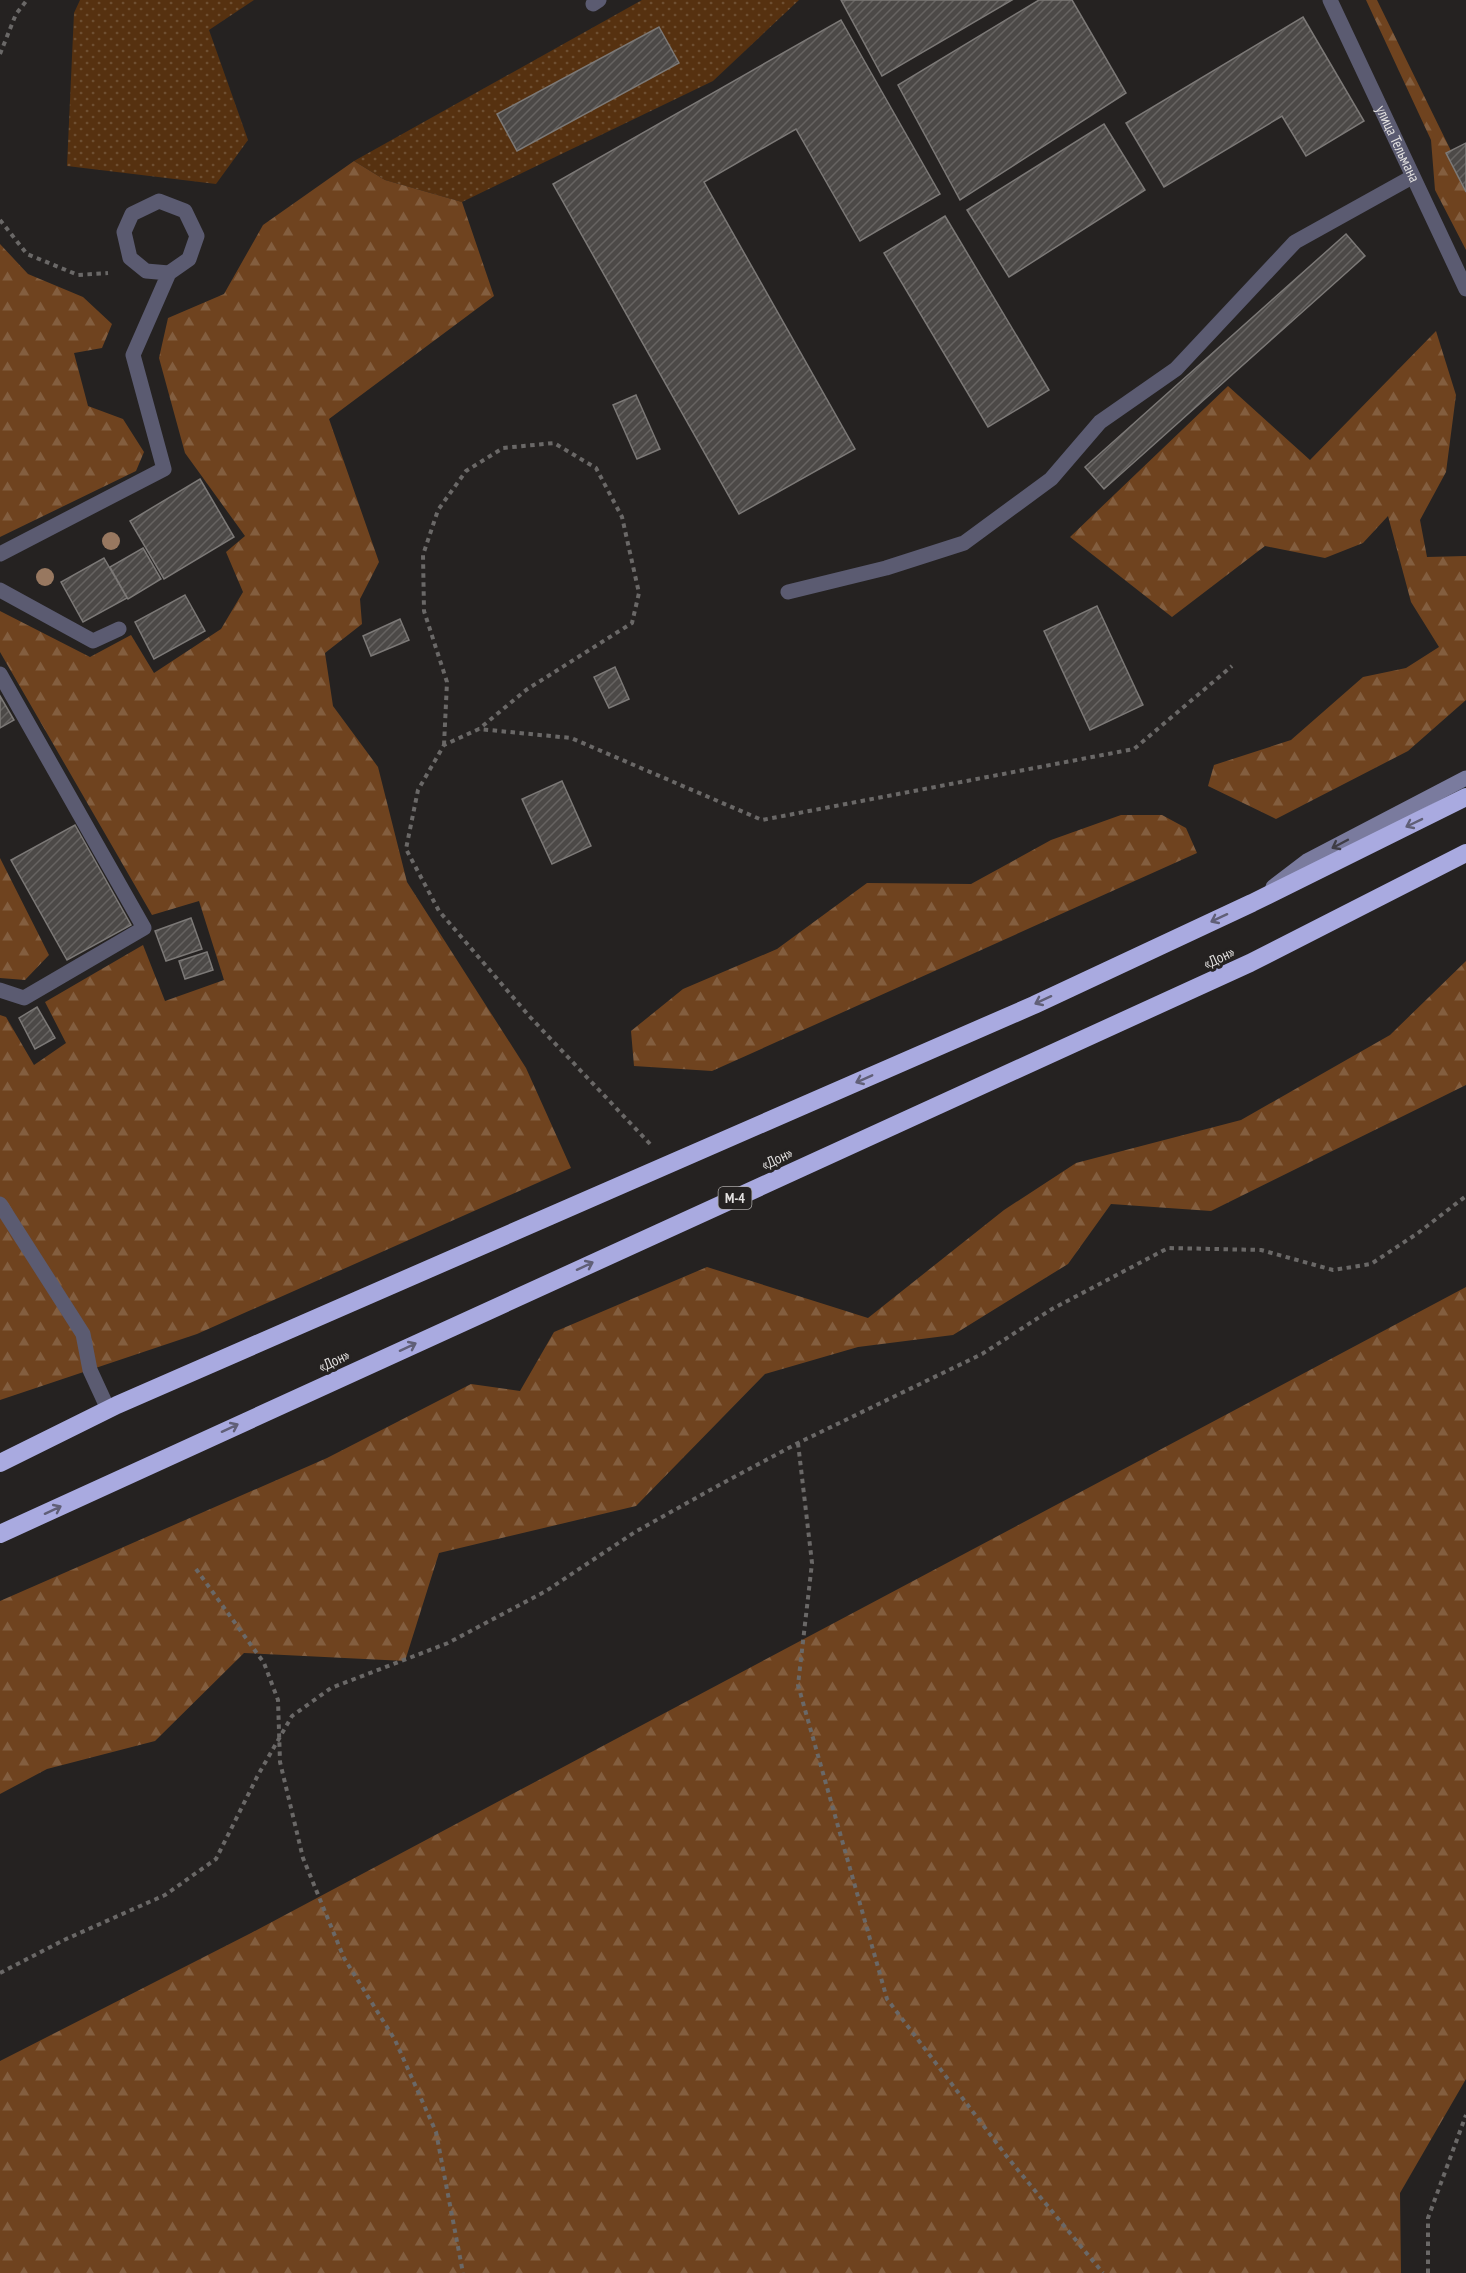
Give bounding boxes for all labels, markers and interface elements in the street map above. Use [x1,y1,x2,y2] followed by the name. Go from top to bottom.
[1372,102,1424,185] street label: улица Тельмана
[1405,818,1423,829] one-way arrow
[1331,839,1349,850] one-way arrow
[1211,912,1229,924] one-way arrow
[1200,942,1238,973] street label: «Дон»
[1034,995,1052,1007] one-way arrow
[856,1073,874,1085] one-way arrow
[758,1143,796,1174] street label: «Дон»
[718,1187,752,1209] road number: М-4
[576,1260,594,1272] one-way arrow
[398,1341,416,1353] one-way arrow
[315,1345,353,1376] street label: «Дон»
[221,1422,239,1434] one-way arrow
[44,1503,62,1515] one-way arrow

